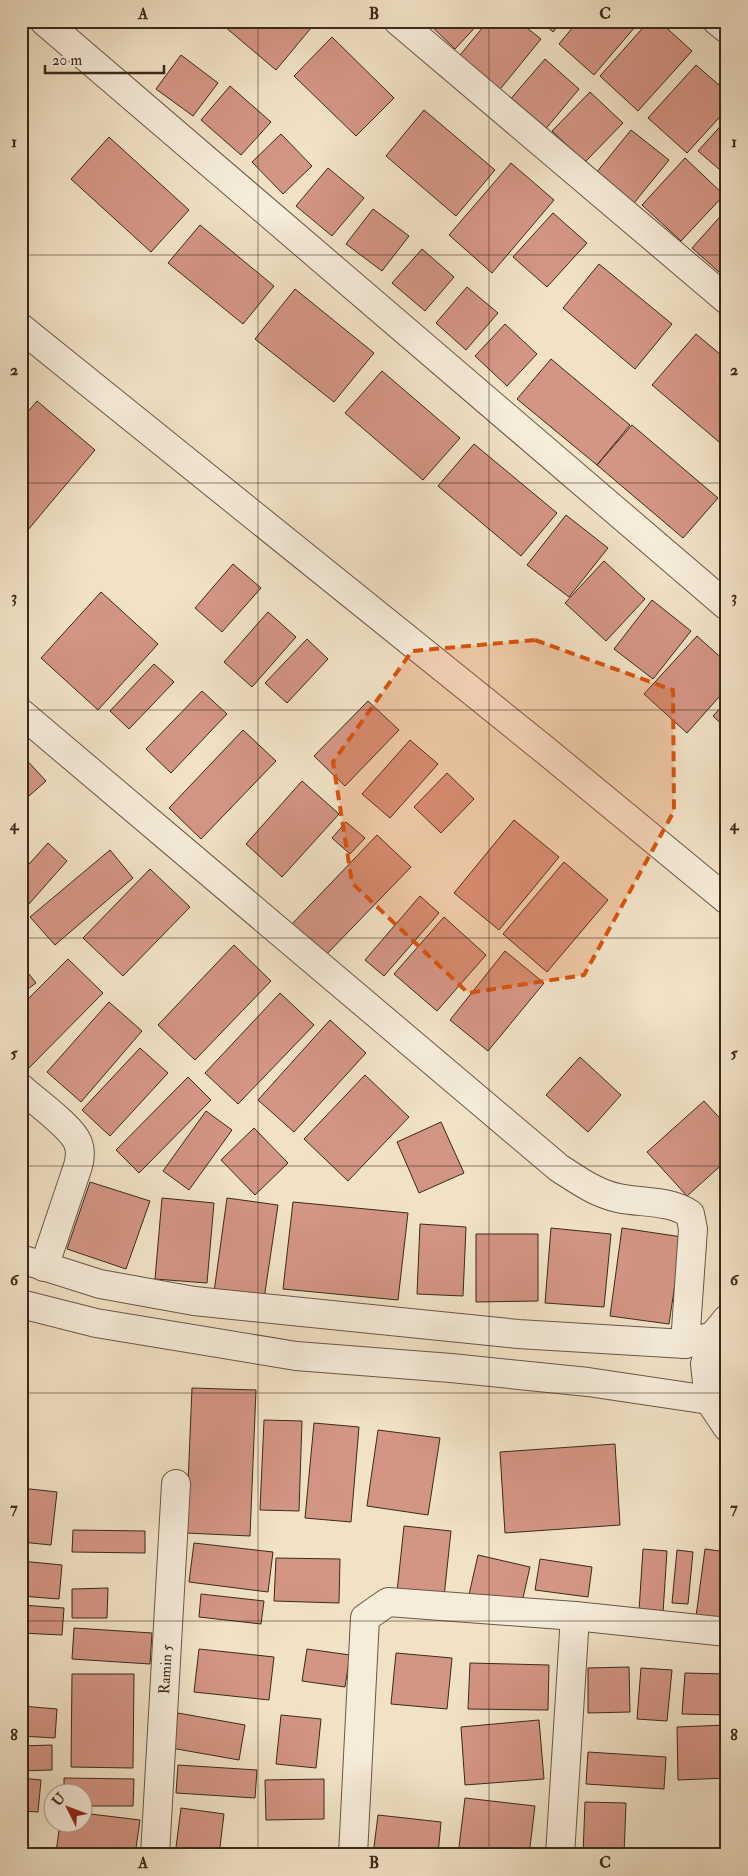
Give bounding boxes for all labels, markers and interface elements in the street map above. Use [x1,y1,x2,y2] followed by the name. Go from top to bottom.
[137,4,149,24] text: A
[369,4,379,24] text: B
[599,4,611,24] text: C
[45,42,164,74] scale bar
[52,51,82,70] text: 20 m
[11,132,17,152] text: 1
[731,132,737,152] text: 1
[10,360,18,380] text: 2
[730,360,738,380] text: 2
[11,587,17,607] text: 3
[731,587,737,607] text: 3
[9,815,20,835] text: 4
[729,815,740,835] text: 4
[10,1043,18,1063] text: 5
[730,1043,738,1063] text: 5
[10,1270,20,1290] text: 6
[730,1270,740,1290] text: 6
[10,1498,18,1518] text: 7
[730,1498,738,1518] text: 7
[155,1643,177,1695] street label: Ramin 5
[10,1725,18,1745] text: 8
[730,1725,738,1745] text: 8
[42,1784,92,1834] north arrow
[48,1789,69,1810] text: U
[137,1853,149,1873] text: A
[369,1853,379,1873] text: B
[599,1853,611,1873] text: C

